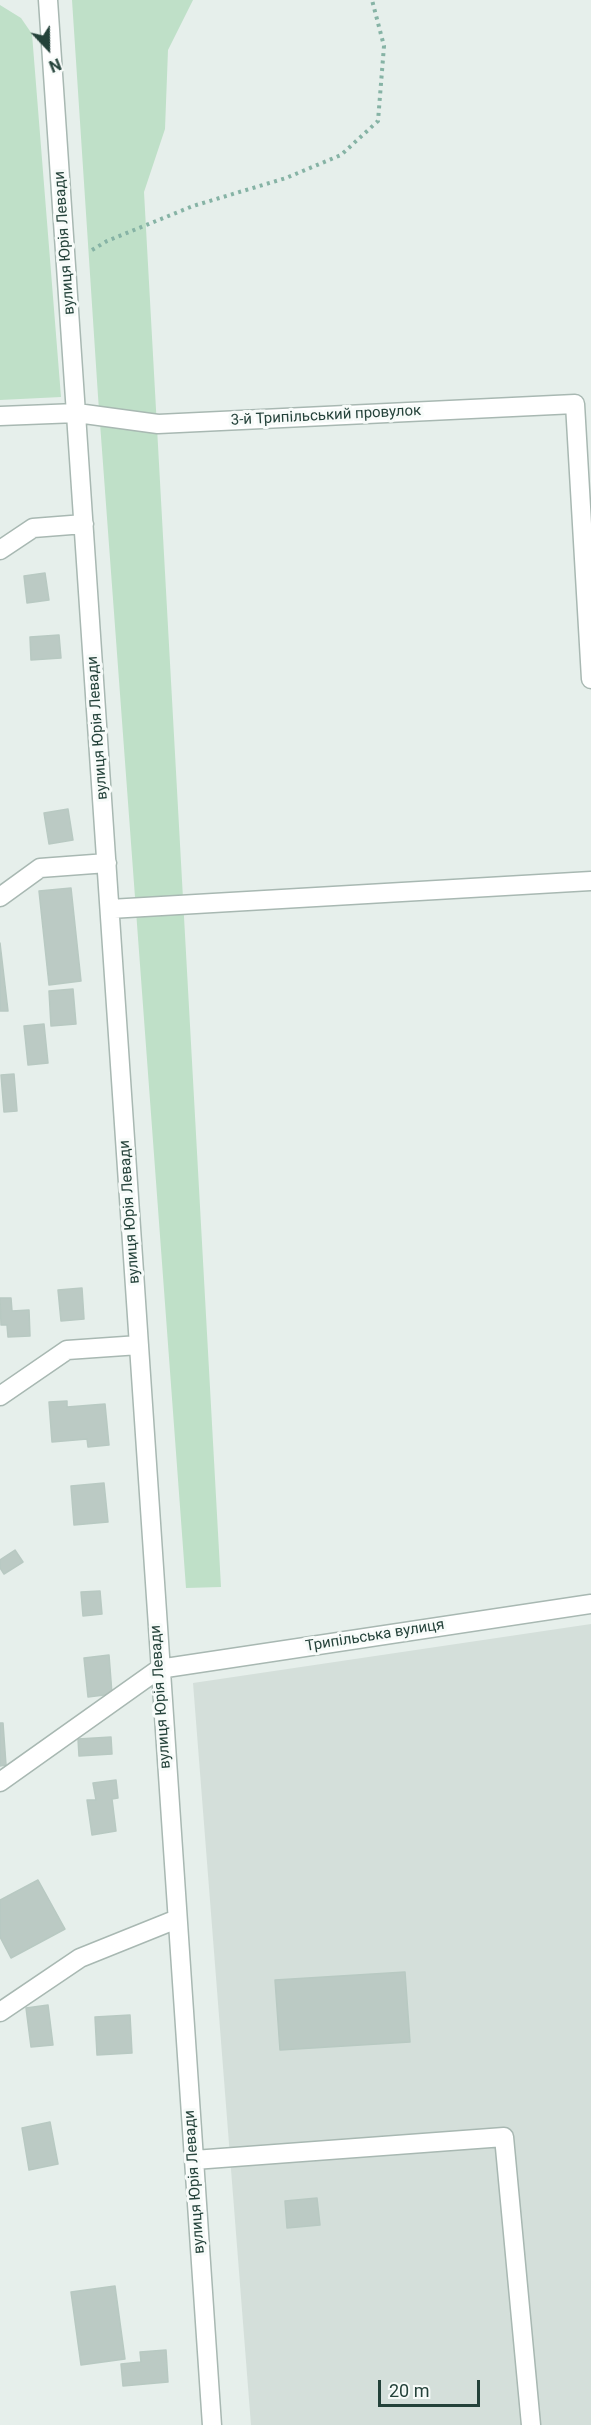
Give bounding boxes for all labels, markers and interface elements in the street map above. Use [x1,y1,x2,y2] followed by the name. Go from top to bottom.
[18,18,78,78] north arrow
[46,54,64,76] text: N
[51,171,79,315] street label: вулиця Юрія Левади
[230,402,422,430] street label: 3-й Трипільський провулок
[84,656,112,800] street label: вулиця Юрія Левади
[116,1140,144,1284] street label: вулиця Юрія Левади
[304,1616,446,1656] street label: Трипільська вулиця
[147,1625,175,1769] street label: вулиця Юрія Левади
[181,2110,209,2254] street label: вулиця Юрія Левади
[381,2368,483,2406] scale bar
[389,2380,429,2401] text: 20 m

